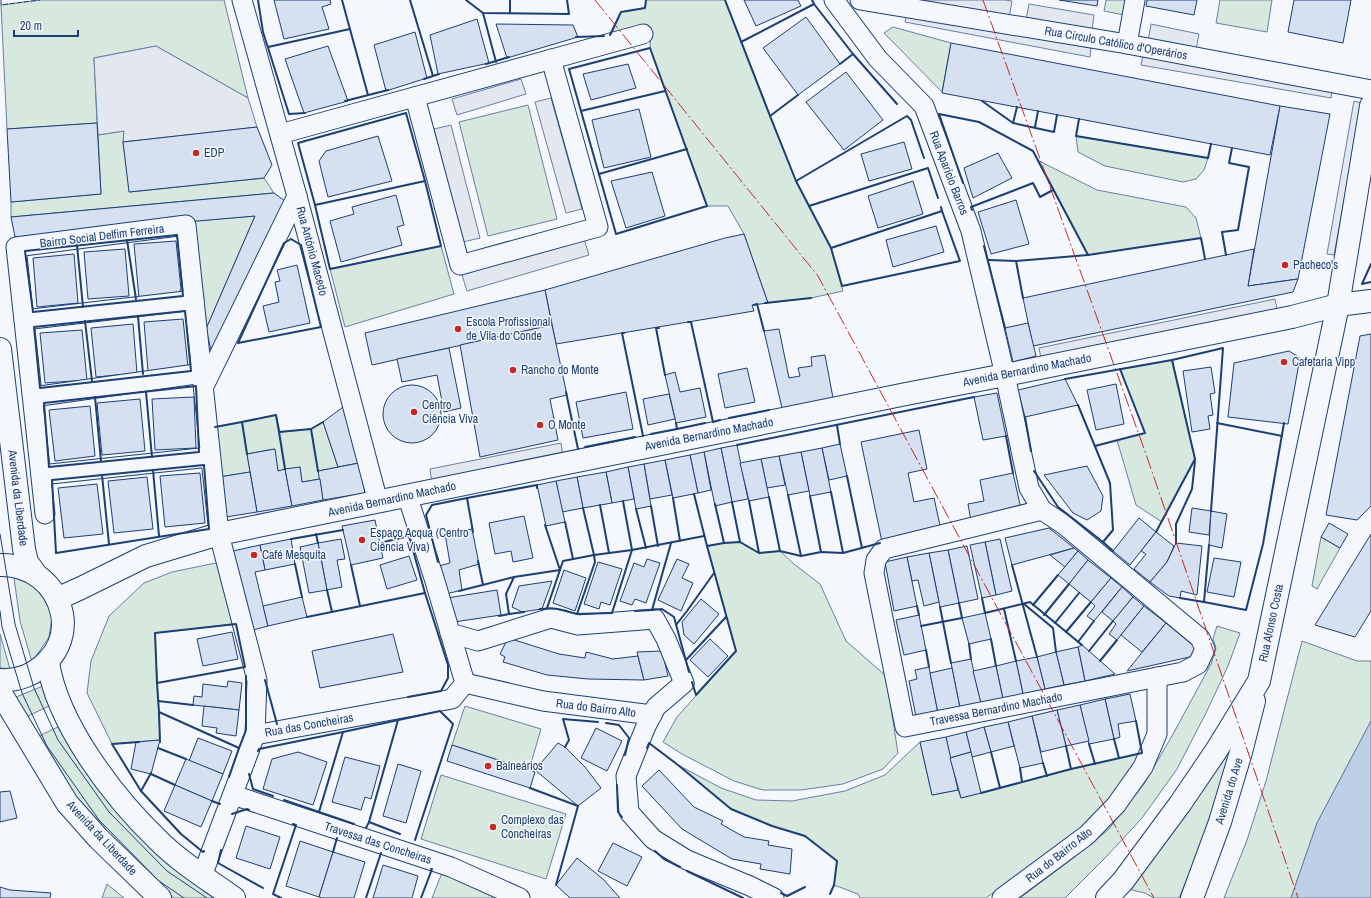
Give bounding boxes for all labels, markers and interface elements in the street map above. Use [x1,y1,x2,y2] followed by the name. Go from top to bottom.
[14,12,78,38] scale bar
[20,18,42,34] text: 20 m
[1043,23,1189,63] street label: Rua Círculo Católico d'Operários
[926,129,972,217] street label: Rua Aparício Barros
[204,145,225,161] place label: EDP
[191,148,201,158] marker: EDP
[292,205,332,297] street label: Rua António Macedo
[39,220,166,252] street label: Bairro Social Delfim Ferreira
[1293,257,1338,273] place label: Pacheco's
[1280,260,1290,270] marker: Pacheco's
[466,314,550,344] place label: Escola Profissional de Vila do Conde
[453,324,463,334] marker: Escola Profissional de Vila do Conde
[960,350,1093,391] street label: Avenida Bernardino Machado
[1292,354,1355,370] place label: Cafetaria Vipp
[1279,357,1289,367] marker: Cafetaria Vipp
[521,362,599,378] place label: Rancho do Monte
[508,365,518,375] marker: Rancho do Monte
[422,397,479,427] place label: Centro Ciência Viva
[409,407,419,417] marker: Centro Ciência Viva
[642,414,775,455] street label: Avenida Bernardino Machado
[548,417,586,433] place label: O Monte
[535,420,545,430] marker: O Monte
[4,448,32,547] street label: Avenida da Liberdade
[325,478,458,521] street label: Avenida Bernardino Machado
[370,525,468,555] place label: Espaço Acqua (Centro Ciência Viva)
[357,535,367,545] marker: Espaço Acqua (Centro Ciência Viva)
[262,547,327,563] place label: Café Mesquita
[249,550,259,560] marker: Café Mesquita
[1255,582,1287,663] street label: Rua Afonso Costa
[928,688,1064,730] street label: Travessa Bernardino Machado
[555,695,637,721] street label: Rua do Bairro Alto
[263,709,355,741] street label: Rua das Concheiras
[1211,756,1247,827] street label: Avenida do Ave
[496,758,543,774] place label: Balneários
[483,761,493,771] marker: Balneários
[62,796,141,879] street label: Avenida da Liberdade
[501,812,564,842] place label: Complexo das Concheiras
[322,818,434,868] street label: Travessa das Concheiras
[488,822,498,832] marker: Complexo das Concheiras
[1022,824,1096,886] street label: Rua do Bairro Alto

